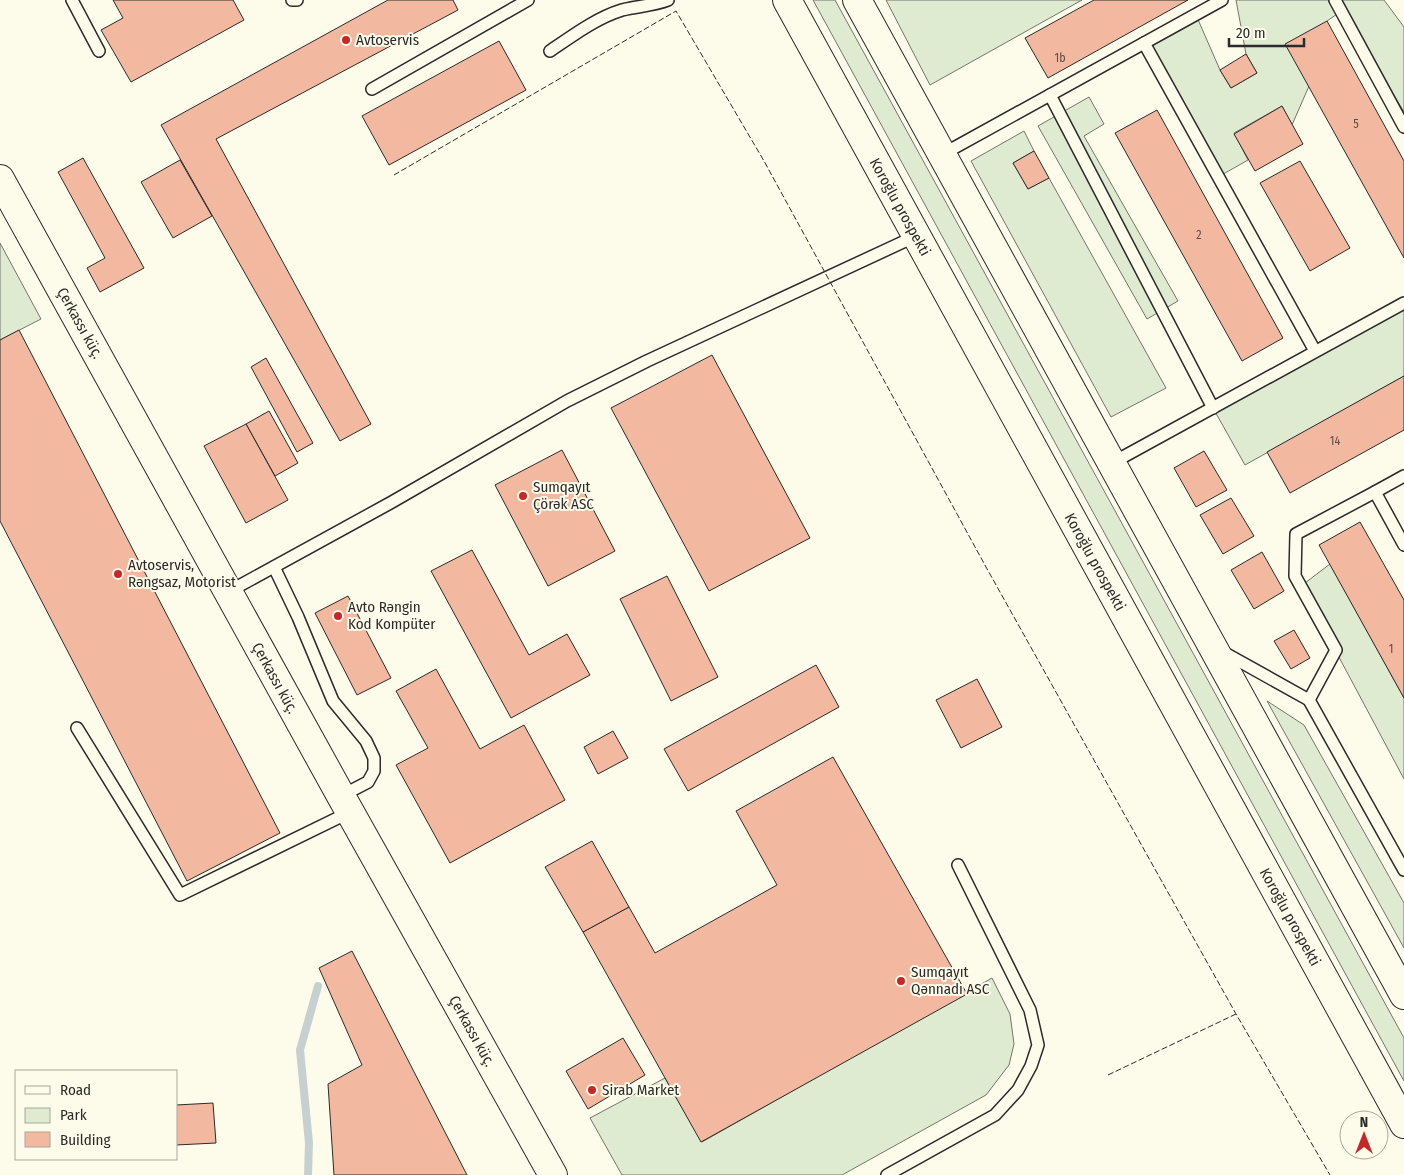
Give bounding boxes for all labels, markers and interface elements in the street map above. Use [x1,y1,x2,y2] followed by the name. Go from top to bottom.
[1229,15,1304,47] scale bar
[1236,24,1266,42] text: 20 m
[356,31,419,49] place label: Avtoservis
[340,34,352,46] marker: Avtoservis
[1054,51,1066,65] house number: 1b
[1353,117,1359,131] house number: 5
[866,155,934,259] street label: Koroğlu prospekti
[1196,228,1202,242] house number: 2
[53,284,107,362] street label: Çerkassı küç.
[1330,434,1340,448] house number: 14
[533,478,594,513] place label: Sumqayıt Çörək ASC
[517,490,529,502] marker: Sumqayıt Çörək ASC
[1061,510,1129,614] street label: Koroğlu prospekti
[128,556,236,591] place label: Avtoservis, Rəngsaz, Motorist
[112,568,124,580] marker: Avtoservis, Rəngsaz, Motorist
[348,598,436,633] place label: Avto Rəngin Kod Kompüter
[332,610,344,622] marker: Avto Rəngin Kod Kompüter
[248,639,302,717] street label: Çerkassı küç.
[1389,642,1393,656] house number: 1
[1256,865,1324,969] street label: Koroğlu prospekti
[911,963,990,998] place label: Sumqayıt Qənnadı ASC
[895,975,907,987] marker: Sumqayıt Qənnadı ASC
[445,992,499,1070] street label: Çerkassı küç.
[15,1070,178,1160] legend
[60,1081,91,1099] text: Road
[602,1081,679,1099] place label: Sirab Market
[586,1084,598,1096] marker: Sirab Market
[60,1106,87,1124] text: Park
[1339,1110,1389,1160] north arrow
[1360,1114,1368,1131] text: N
[60,1131,111,1149] text: Building

